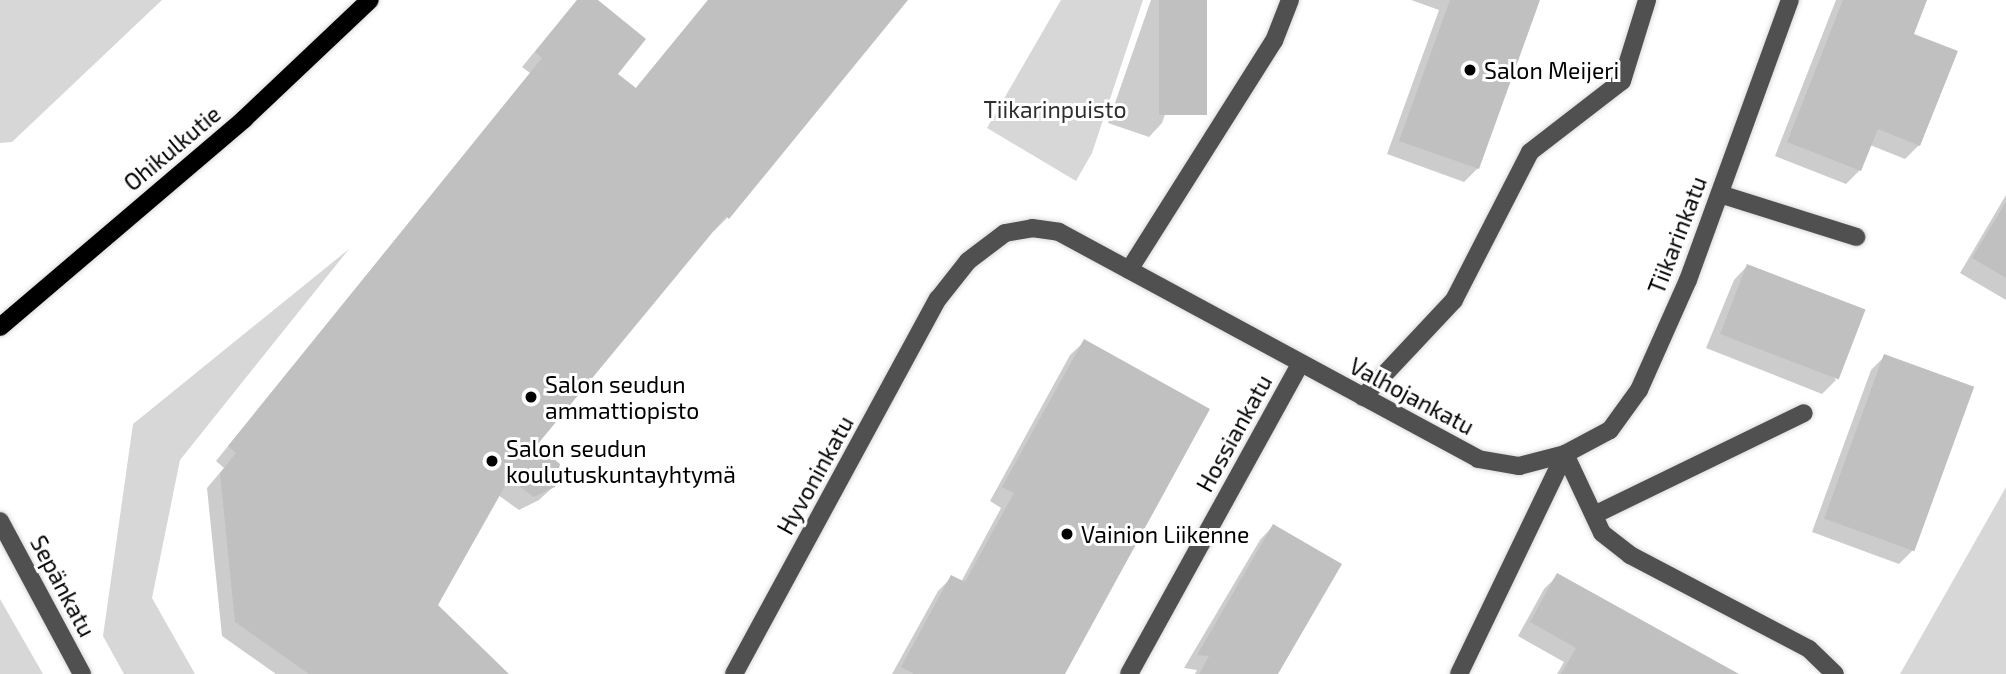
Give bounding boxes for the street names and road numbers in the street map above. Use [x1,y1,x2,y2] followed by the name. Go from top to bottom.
[118,100,226,196] street label: Ohikulkutie
[1642,172,1712,298] street label: Tiikarinkatu
[1345,352,1479,440] street label: Valhojankatu
[1190,370,1278,496] street label: Hossiankatu
[771,411,859,539] street label: Hyvoninkatu
[25,531,101,641] street label: Sepänkatu

